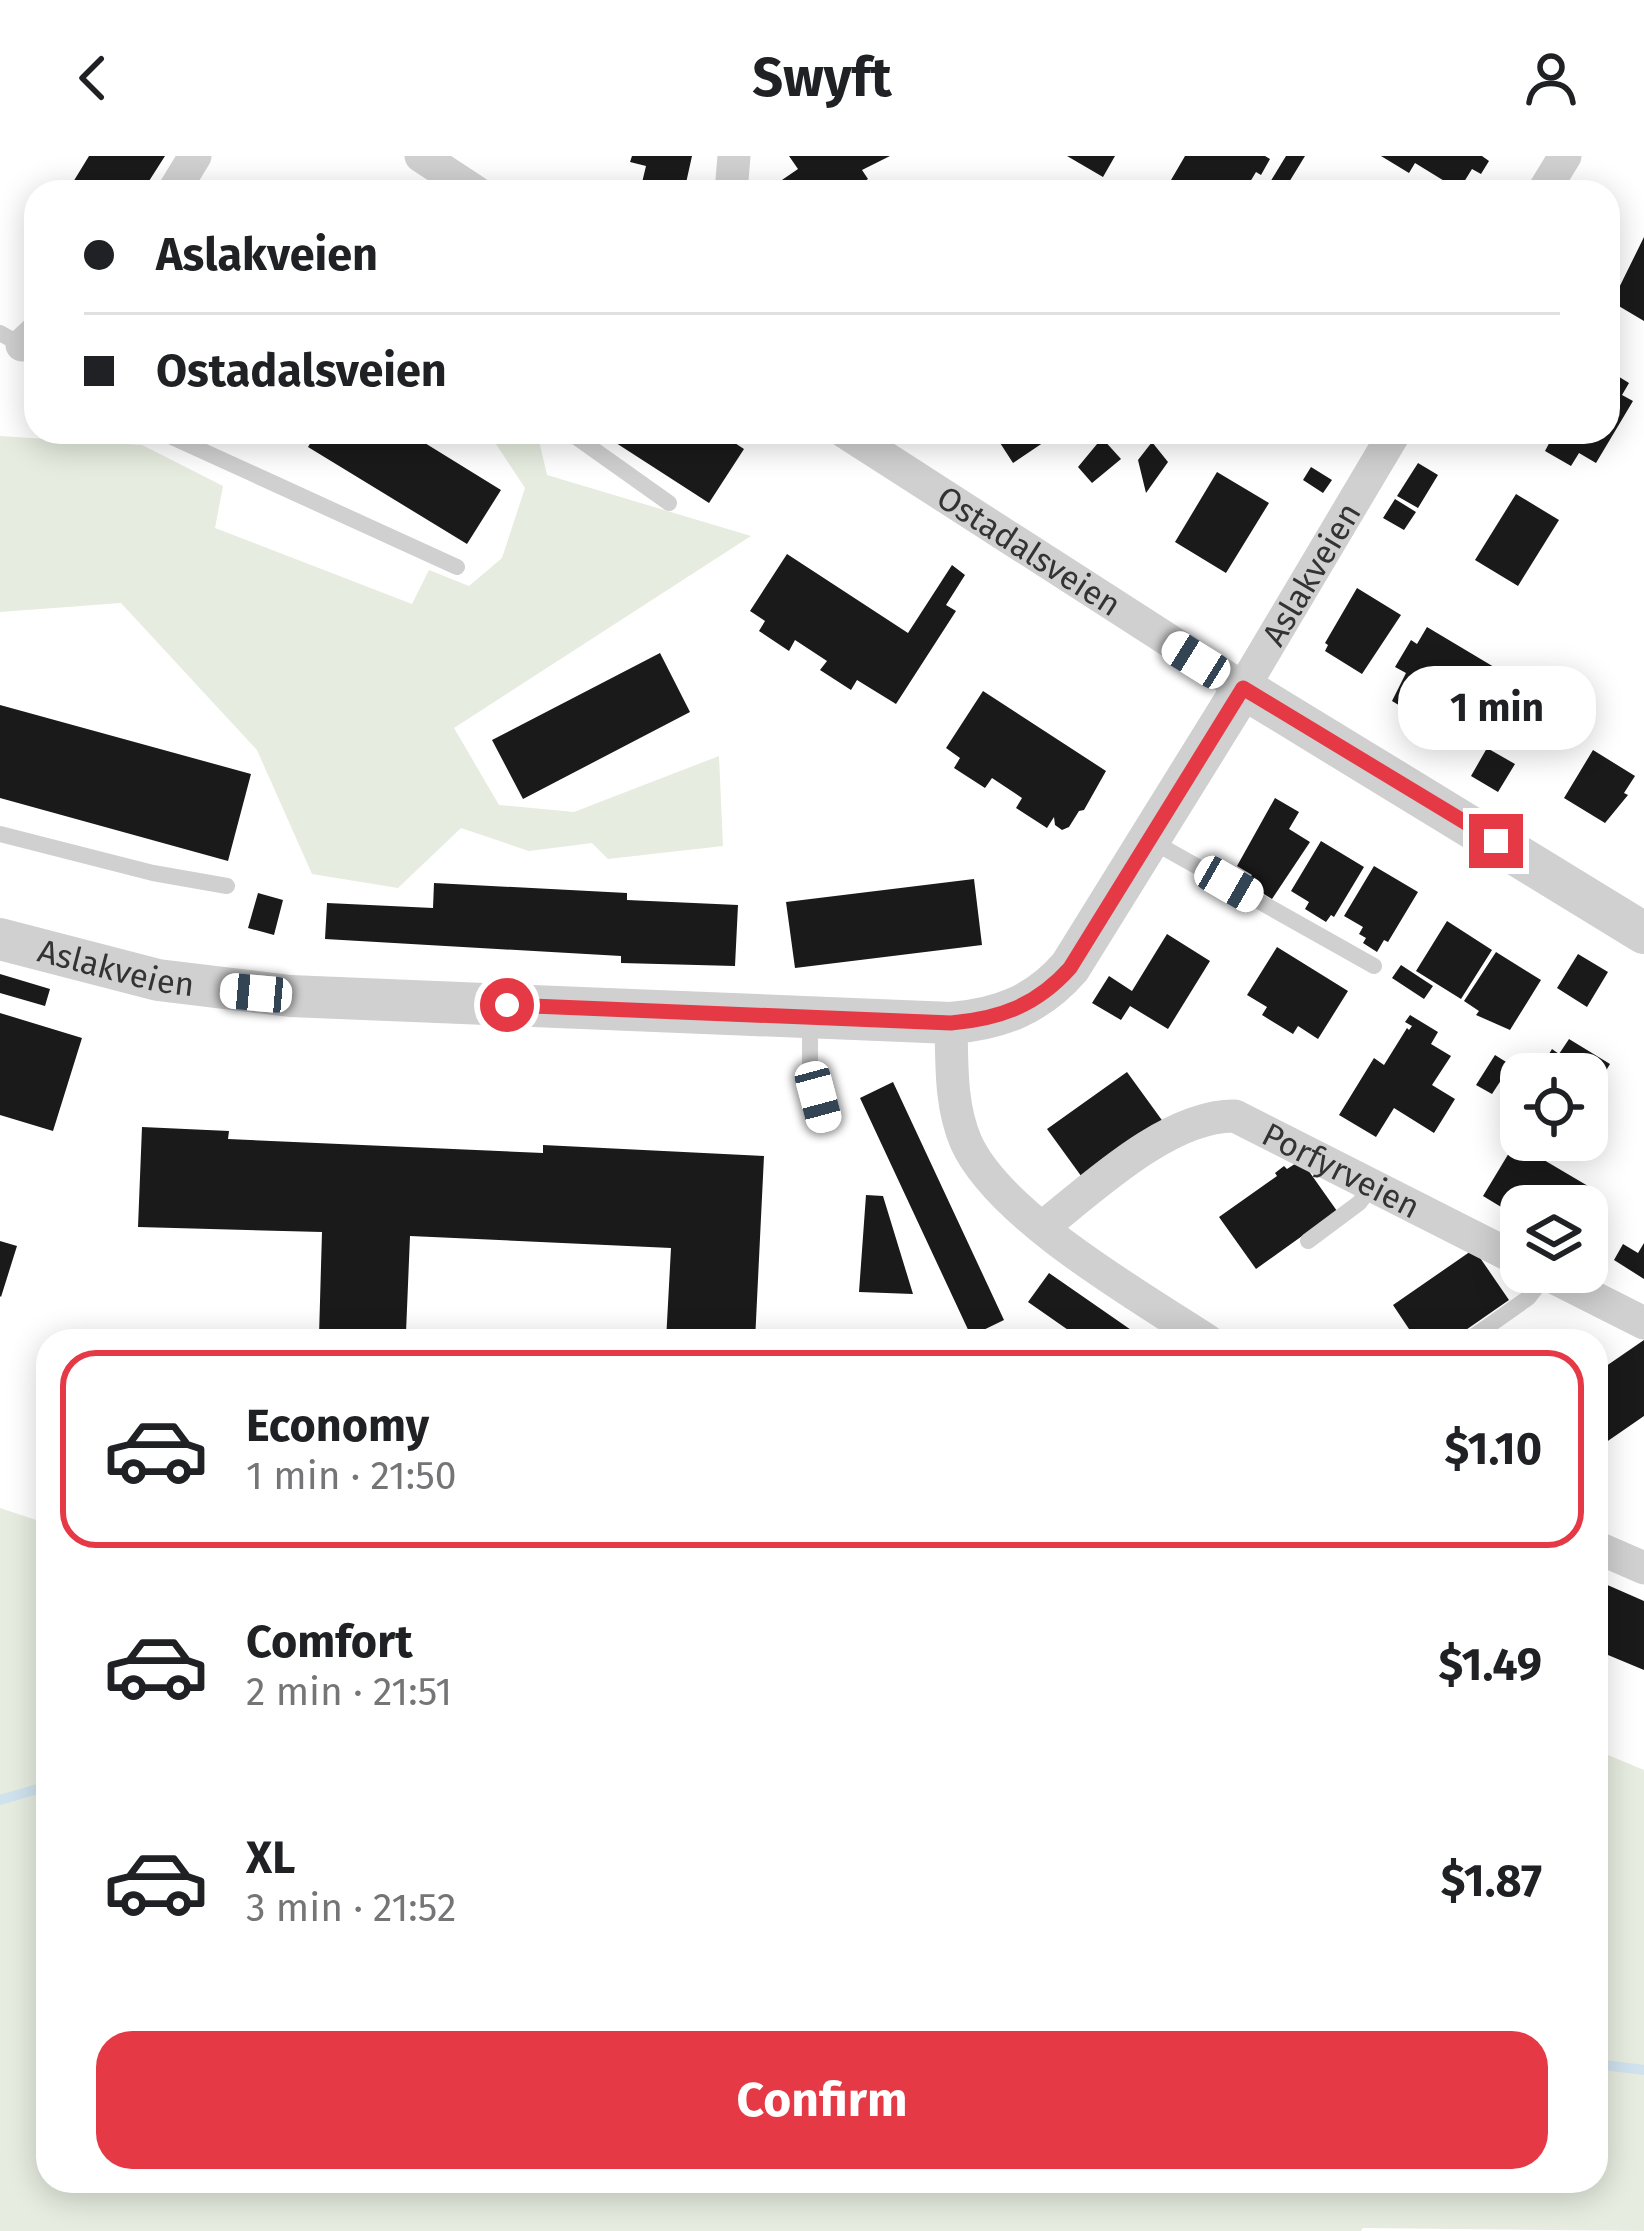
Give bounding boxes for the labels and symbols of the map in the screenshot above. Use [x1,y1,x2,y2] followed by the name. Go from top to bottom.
[929,478,1128,625] street label: Ostadalsveien
[1254,496,1370,653] street label: Aslakveien
[1156,626,1236,694] car
[1397,667,1595,751] callout: 1 min
[1469,814,1523,868] route end
[1189,850,1269,918] car
[34,931,197,1005] street label: Aslakveien
[219,972,293,1014] car
[480,978,534,1032] route start
[791,1058,845,1136] car
[1256,1114,1426,1227] street label: Porfyrveien

